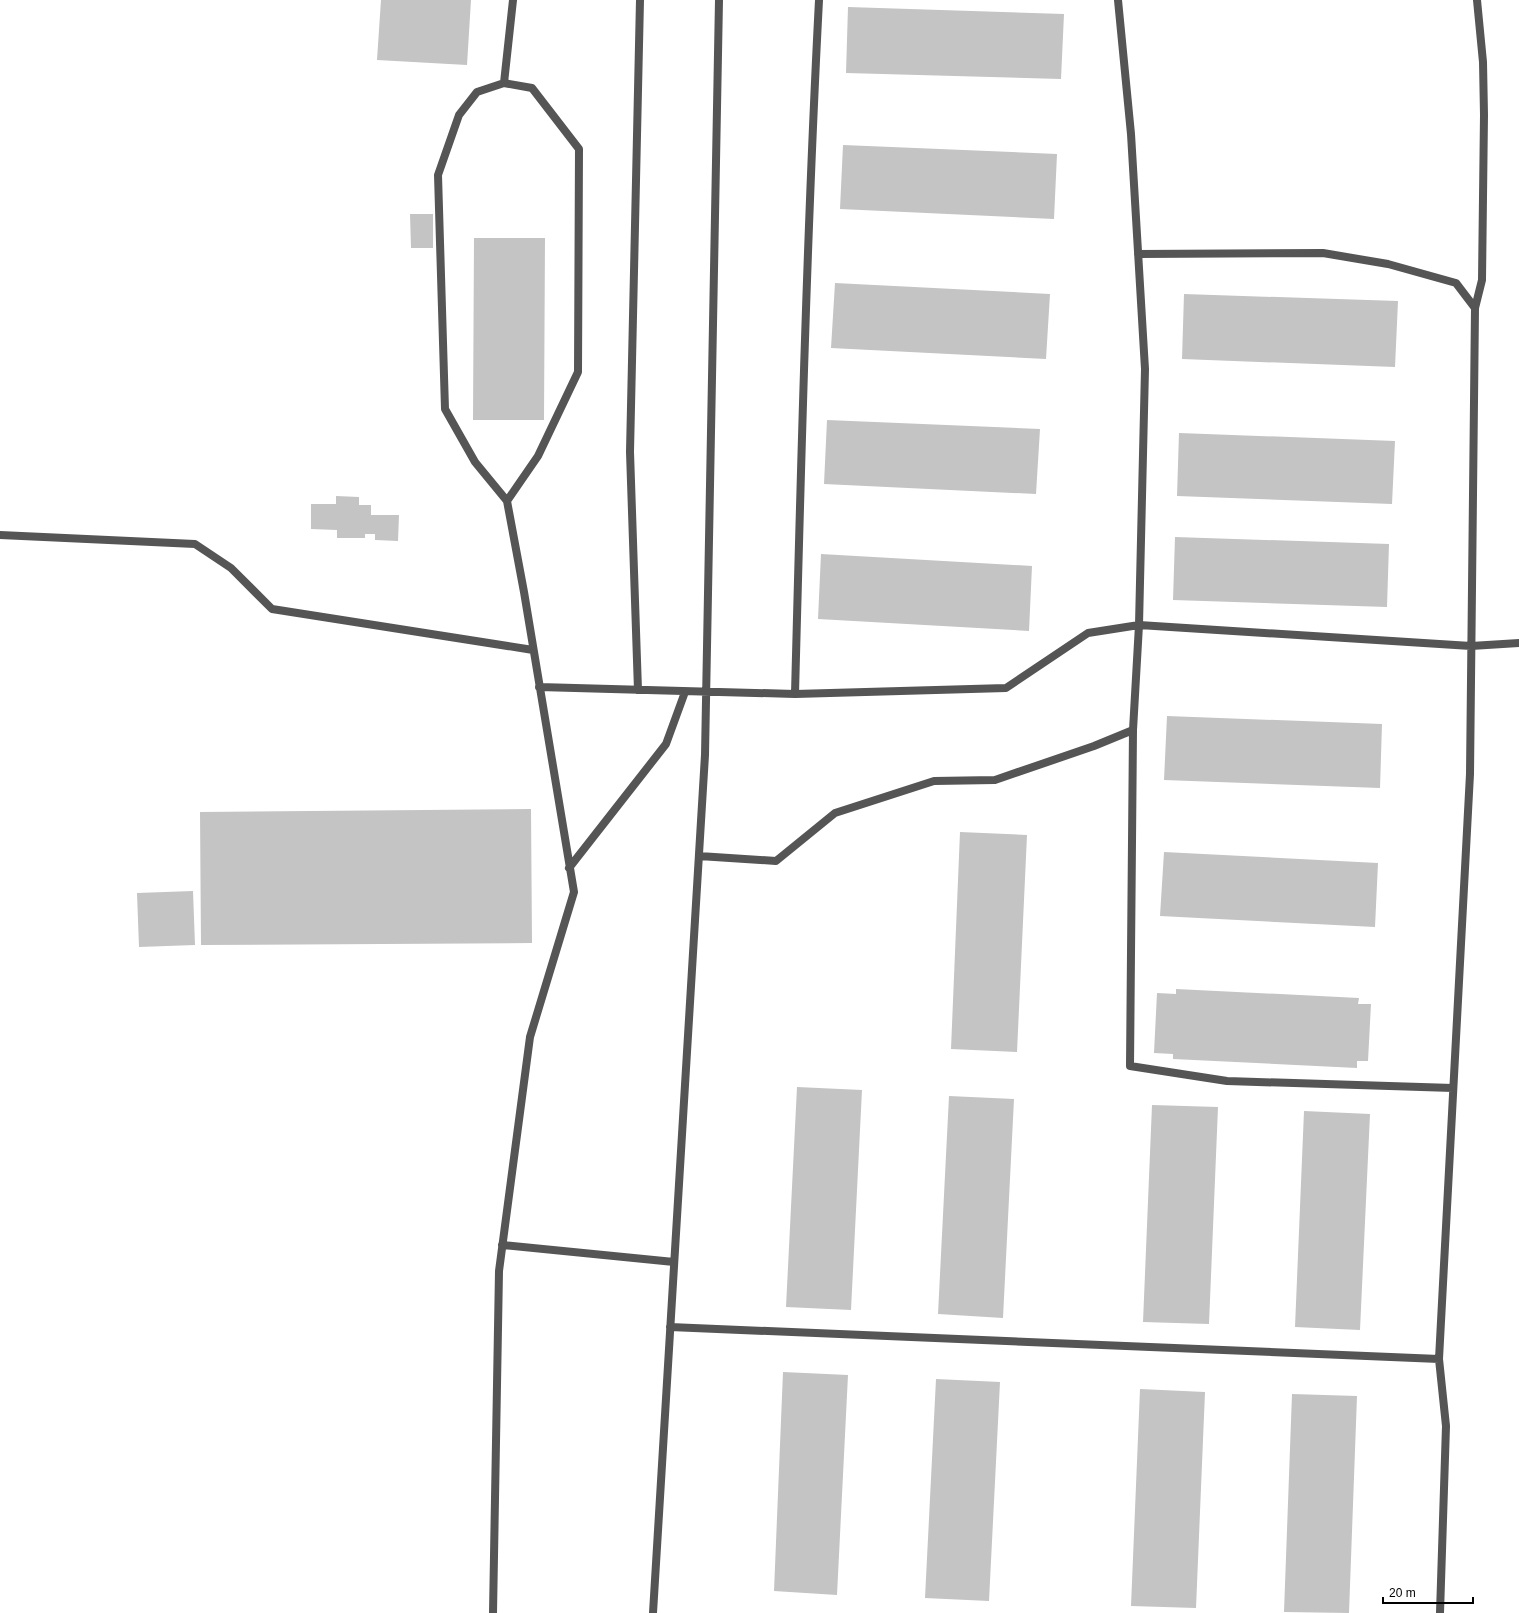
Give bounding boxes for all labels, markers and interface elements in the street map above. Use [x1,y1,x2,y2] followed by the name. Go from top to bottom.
[1383,1579,1473,1605] scale bar
[1389,1586,1416,1600] text: 20 m

